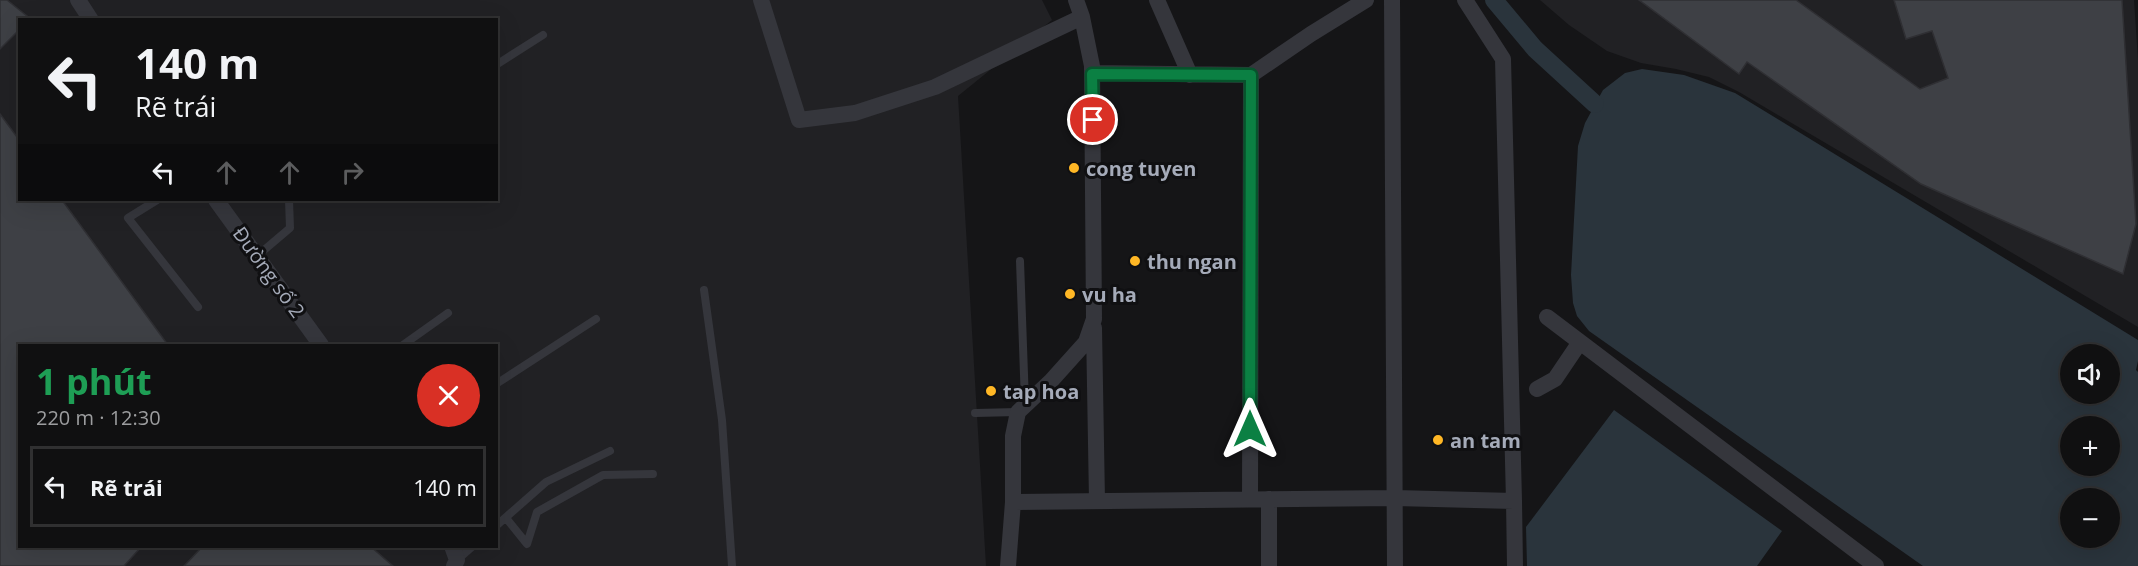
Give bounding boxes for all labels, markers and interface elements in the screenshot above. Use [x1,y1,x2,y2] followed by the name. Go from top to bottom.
[135,34,259,91] text: 140 m
[36,42,114,120] icon: left
[135,88,216,125] text: Rẽ trái
[1067,94,1118,145] pin
[1076,103,1109,136] icon: arrive
[1086,155,1196,182] place label: cong tuyen
[147,156,180,189] icon: left
[210,156,243,189] icon: ahead
[273,156,306,189] icon: ahead
[336,156,369,189] icon: right
[1067,161,1081,175] marker: cong tuyen
[227,221,311,323] street label: Đường số 2
[1147,248,1237,275] place label: thu ngan
[1128,254,1142,268] marker: thu ngan
[1082,281,1137,308] place label: vu ha
[1063,287,1077,301] marker: vu ha
[2060,344,2120,548] map controls
[2060,344,2120,404] button: sound
[36,357,152,406] text: 1 phút
[417,364,480,427] button: close
[1003,378,1079,405] place label: tap hoa
[984,384,998,398] marker: tap hoa
[1218,397,1282,461] position arrow
[36,404,161,431] text: 220 m · 12:30
[2060,416,2120,476] button: +
[1450,427,1521,454] place label: an tam
[1431,433,1445,447] marker: an tam
[39,470,72,503] icon: left
[90,472,163,502] text: Rẽ trái
[413,472,477,502] text: 140 m
[2060,488,2120,548] button: −

